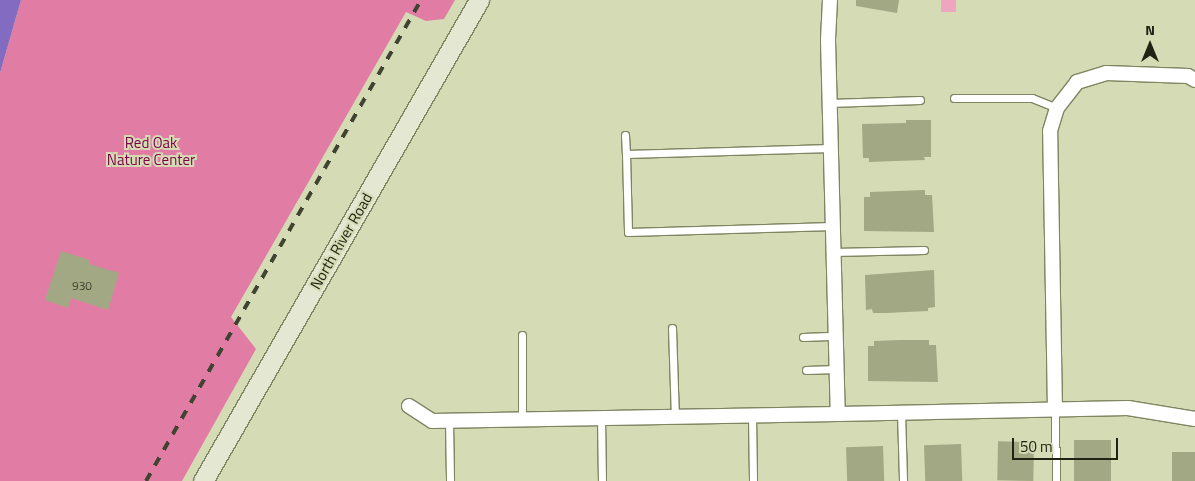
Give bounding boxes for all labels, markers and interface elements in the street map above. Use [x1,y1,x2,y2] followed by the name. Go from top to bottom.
[1145,19,1155,40] text: N
[1125,20,1175,70] north arrow
[107,133,195,168] park label: Red Oak Nature Center
[306,190,376,292] street label: North River Road
[72,279,92,293] house number: 930
[1015,428,1121,460] scale bar
[1020,435,1053,458] text: 50 m

